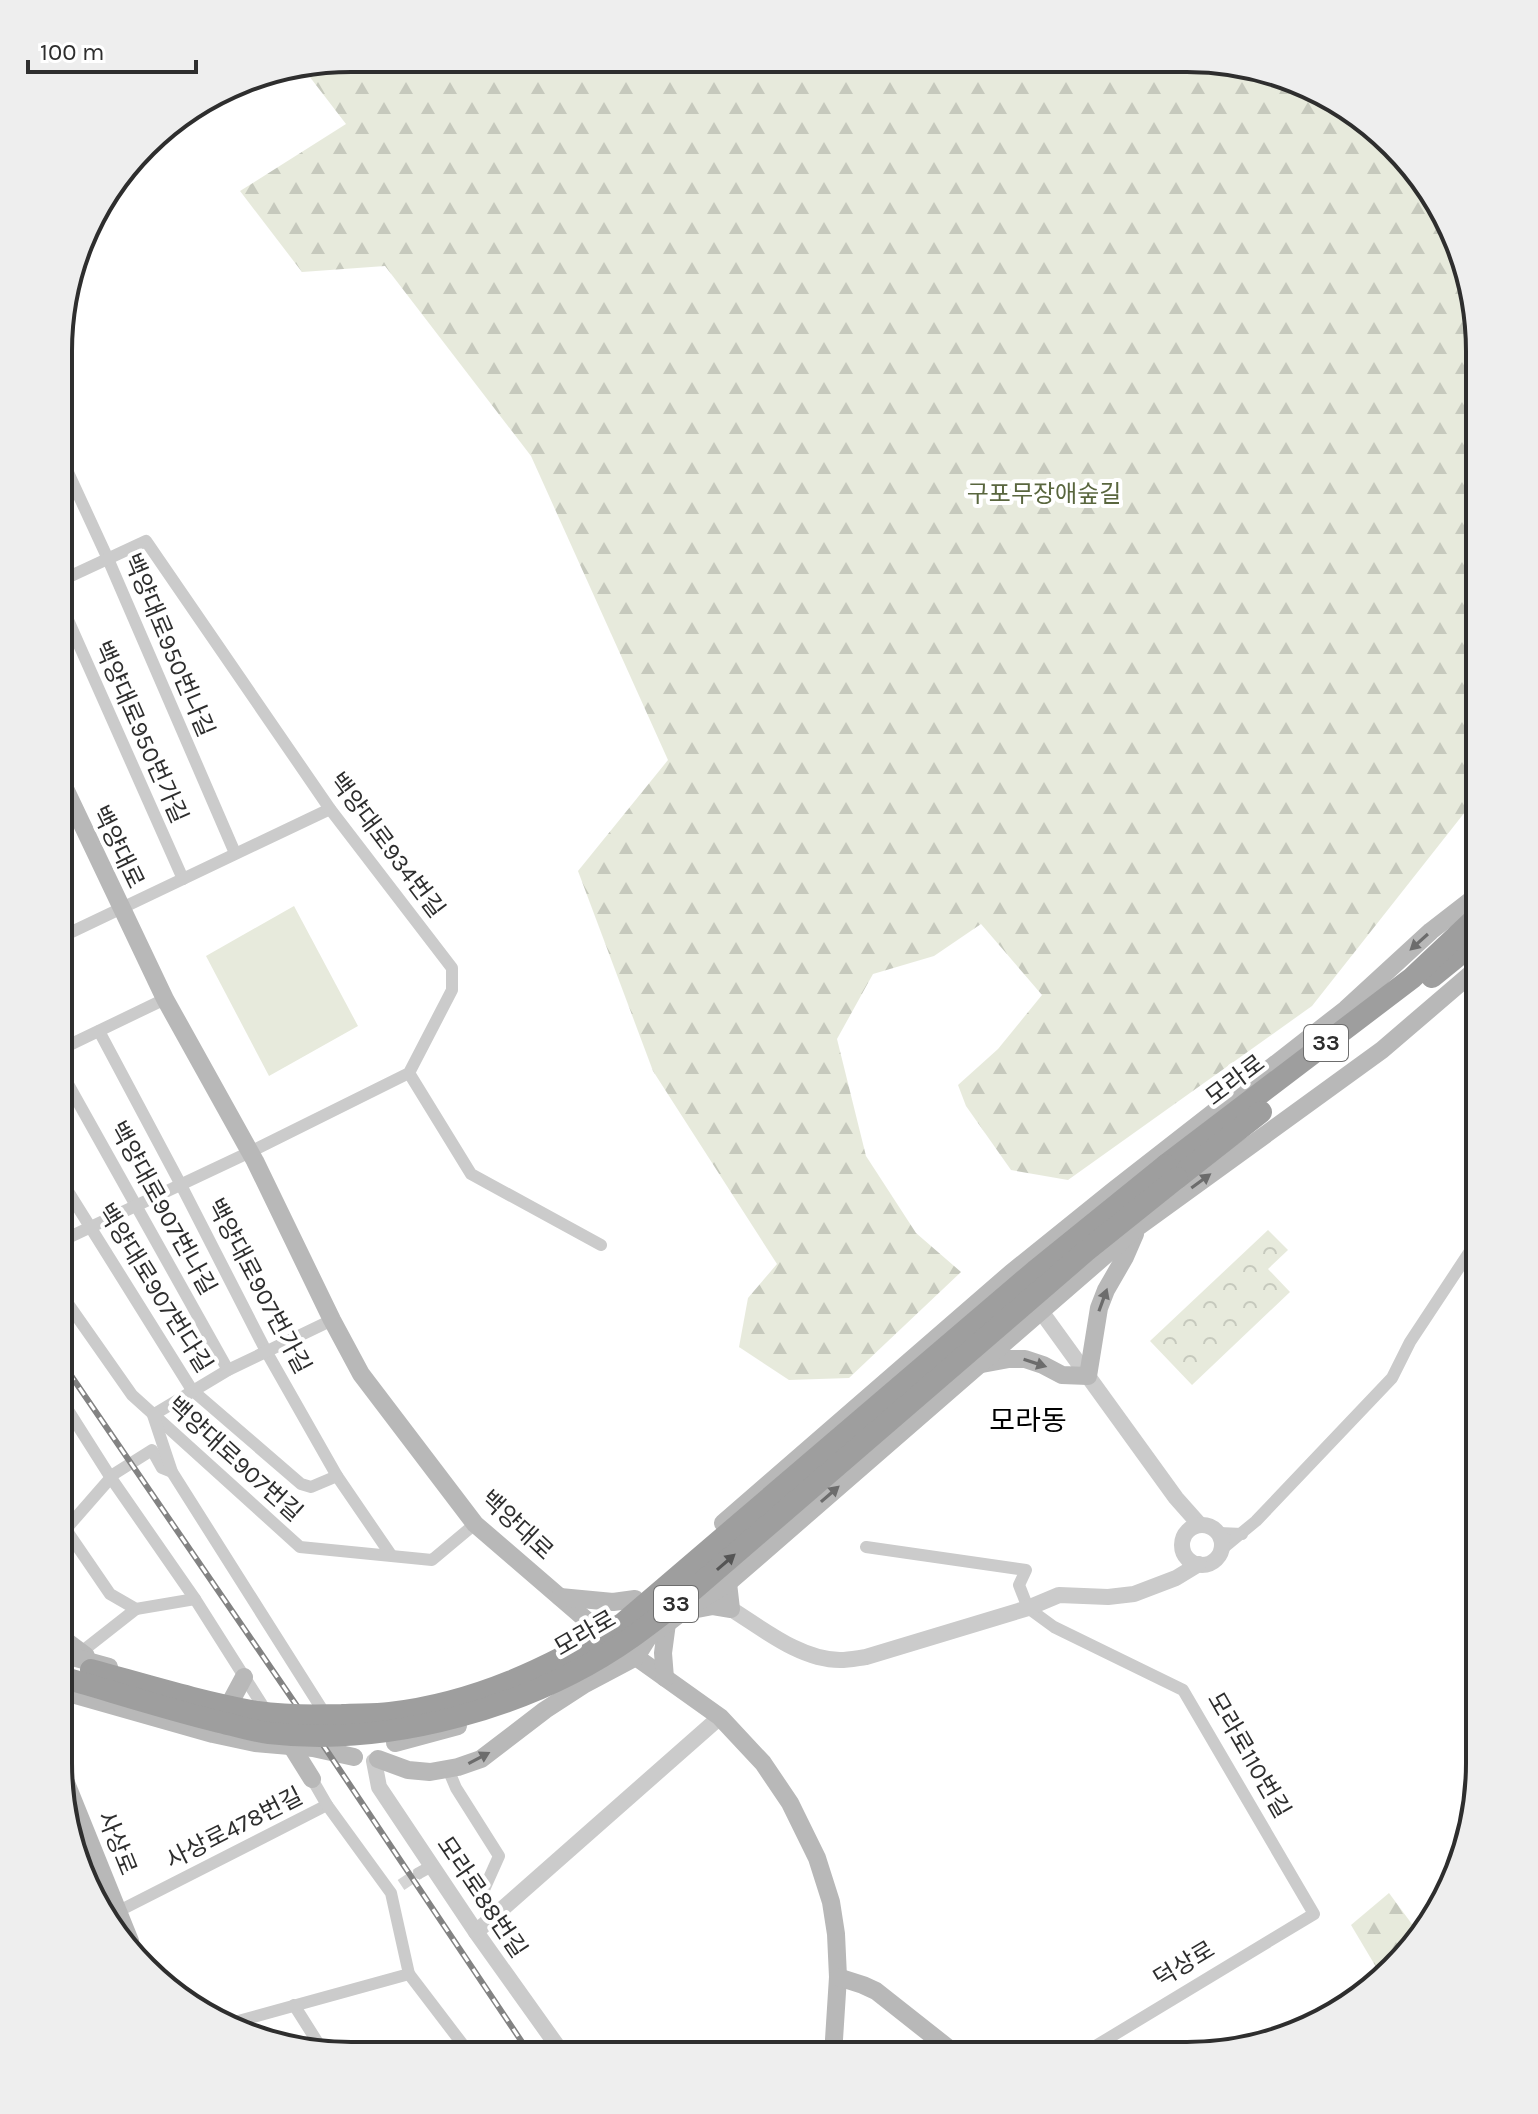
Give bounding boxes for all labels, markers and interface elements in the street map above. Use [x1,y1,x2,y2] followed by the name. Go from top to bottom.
[28,24,196,74] scale bar
[40,38,105,66] text: 100 m
[967,480,1121,508] park label: 구포무장애숲길
[118,549,220,741] street label: 백양대로950번나길
[88,637,194,827] street label: 백양대로950번가길
[323,767,451,923] street label: 백양대로934번길
[86,801,150,893] street label: 백양대로
[1410,932,1429,950] one-way arrow
[1304,1025,1348,1061] road number: 33
[1200,1049,1270,1111] street label: 모라로
[104,1116,222,1300] street label: 백양대로907번나길
[1190,1173,1212,1189] one-way arrow
[201,1194,317,1378] street label: 백양대로907번가길
[92,1198,218,1378] street label: 백양대로907번다길
[1097,1287,1109,1311] one-way arrow
[1023,1358,1047,1370] one-way arrow
[162,1391,308,1527] street label: 백양대로907번길
[989,1404,1067,1437] district label: 모라동
[475,1485,559,1565] street label: 백양대로
[819,1486,839,1503] one-way arrow
[716,1553,736,1571] one-way arrow
[654,1586,698,1622] road number: 33
[549,1604,621,1662] street label: 모라로
[1202,1687,1296,1823] street label: 모라로110번길
[468,1751,491,1764] one-way arrow
[161,1782,307,1874] street label: 사상로478번길
[92,1807,142,1879] street label: 사상로
[431,1831,533,1963] street label: 모라로88번길
[1148,1935,1220,1993] street label: 덕상로

